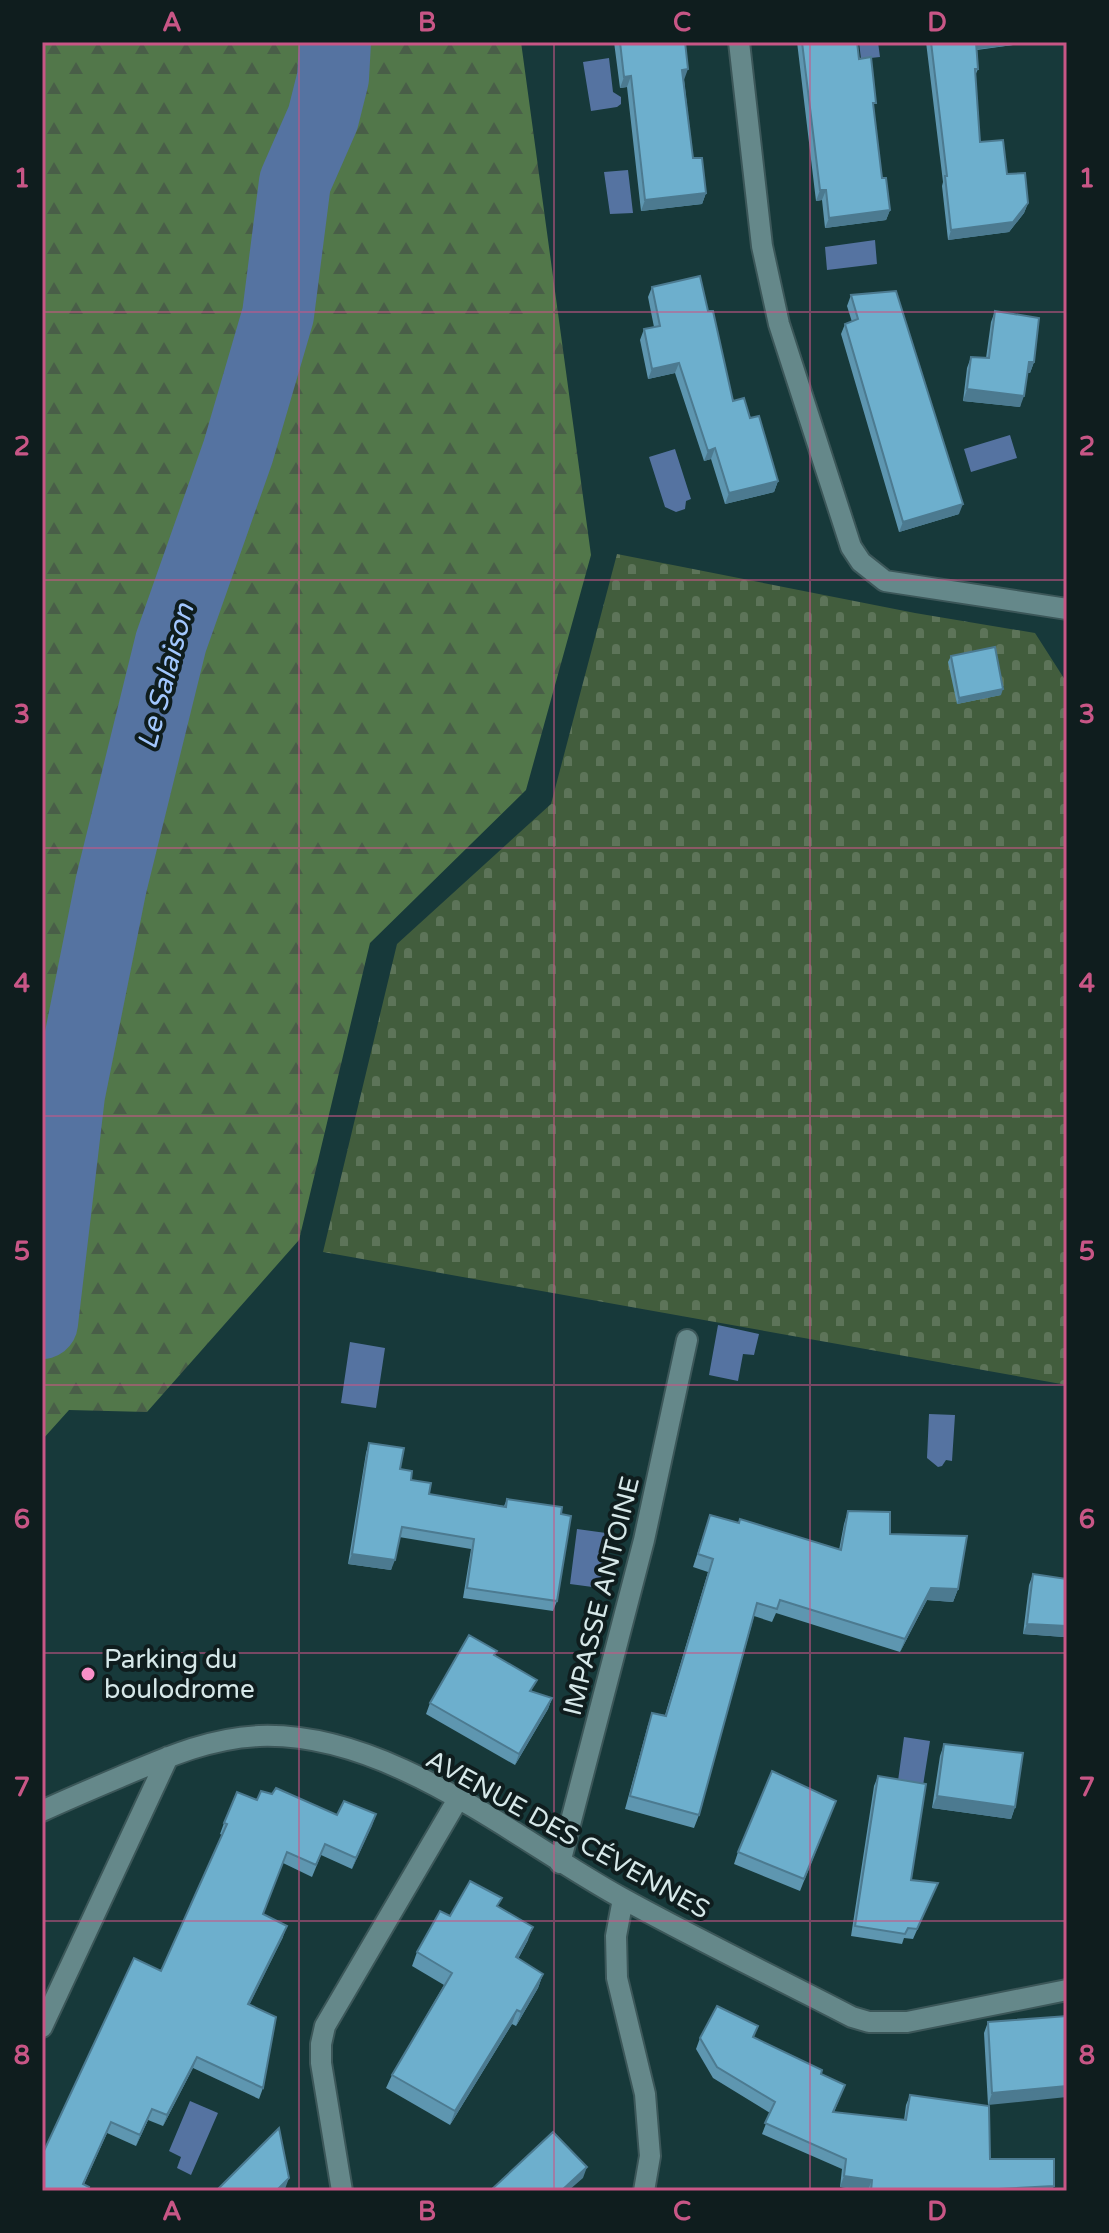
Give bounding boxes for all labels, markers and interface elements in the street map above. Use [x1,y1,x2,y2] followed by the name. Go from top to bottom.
[162,7,182,38] text: A
[418,7,436,38] text: B
[673,7,691,38] text: C
[927,7,947,38] text: D
[14,163,30,194] text: 1
[1079,163,1095,194] text: 1
[14,431,30,462] text: 2
[1079,431,1095,462] text: 2
[130,599,202,753] water label: Le Salaison
[14,699,30,730] text: 3
[1079,699,1095,730] text: 3
[14,968,30,999] text: 4
[1079,968,1095,999] text: 4
[14,1236,30,1267] text: 5
[1079,1236,1095,1267] text: 5
[557,1473,646,1719] street label: IMPASSE ANTOINE
[14,1504,30,1535] text: 6
[1079,1504,1095,1535] text: 6
[104,1644,255,1705] place label: Parking du boulodrome
[79,1665,97,1683] marker: Parking du boulodrome
[421,1743,715,1925] street label: AVENUE DES CÉVENNES
[14,1772,30,1803] text: 7
[1079,1772,1095,1803] text: 7
[14,2040,30,2071] text: 8
[1079,2040,1095,2071] text: 8
[162,2196,182,2227] text: A
[418,2196,436,2227] text: B
[673,2196,691,2227] text: C
[927,2196,947,2227] text: D

